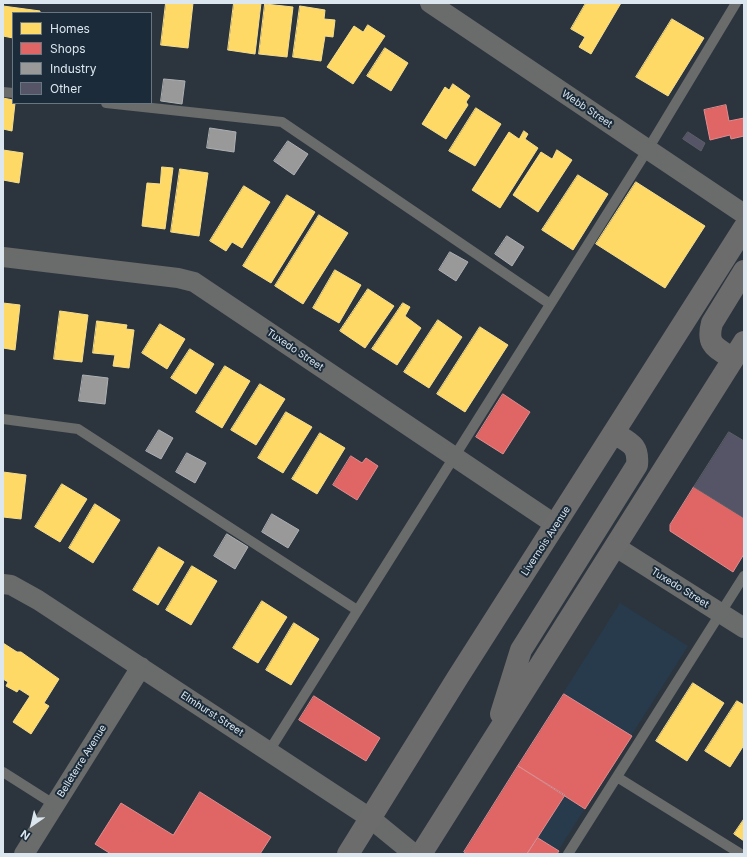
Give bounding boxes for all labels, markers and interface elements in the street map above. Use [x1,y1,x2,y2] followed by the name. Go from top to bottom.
[12,12,152,104] legend
[50,21,90,36] text: Homes
[50,41,86,56] text: Shops
[50,61,96,76] text: Industry
[50,81,82,96] text: Other
[559,88,615,130] street label: Webb Street
[264,327,326,373] street label: Tuxedo Street
[519,504,573,578] street label: Livernois Avenue
[649,565,711,611] street label: Tuxedo Street
[178,689,246,739] street label: Elmhurst Street
[55,722,109,800] street label: Belleterre Avenue
[12,805,52,845] north arrow
[18,827,33,843] text: N

